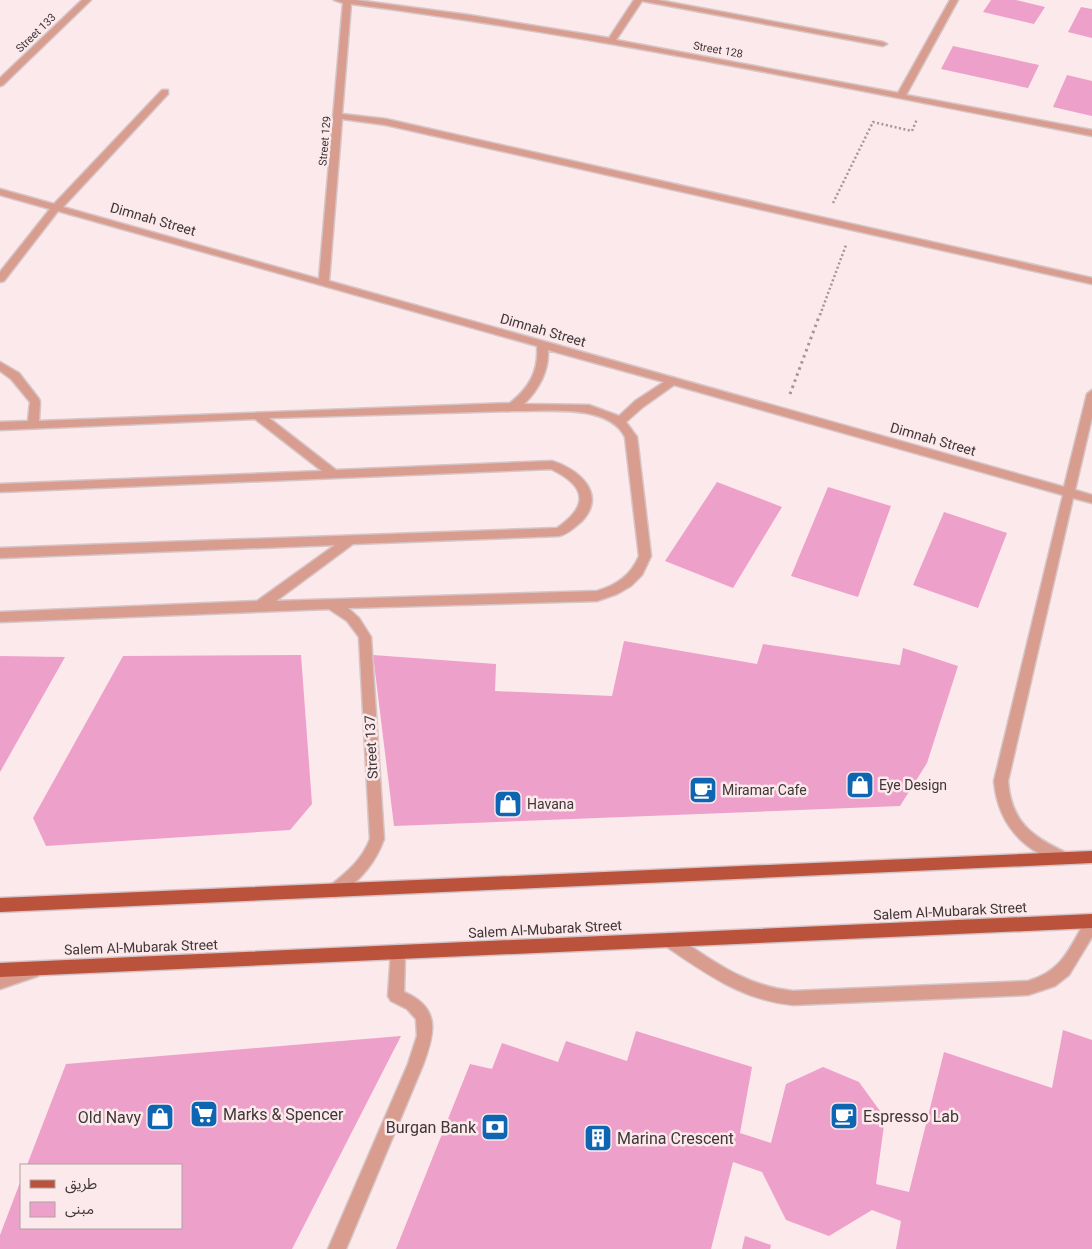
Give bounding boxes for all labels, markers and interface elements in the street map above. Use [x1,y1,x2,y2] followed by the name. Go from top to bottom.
[13,11,59,55] street label: Street 133
[692,39,744,61] street label: Street 128
[316,115,334,167] street label: Street 129
[108,199,198,239] street label: Dimnah Street
[498,310,588,350] street label: Dimnah Street
[888,419,978,459] street label: Dimnah Street
[361,714,381,779] street label: Street 137
[845,770,875,800] shop icon: Eye Design
[688,775,718,805] cafe icon: Miramar Cafe
[879,777,947,793] place label: Eye Design
[722,782,807,798] place label: Miramar Cafe
[493,789,523,819] shop icon: Havana
[527,796,574,812] place label: Havana
[873,899,1028,923] street label: Salem Al-Mubarak Street
[468,917,623,941] street label: Salem Al-Mubarak Street
[64,936,219,958] street label: Salem Al-Mubarak Street
[189,1099,219,1129] supermarket icon: Marks & Spencer
[829,1101,859,1131] cafe icon: Espresso Lab
[145,1102,175,1132] shop icon: Old Navy
[223,1105,344,1124] place label: Marks & Spencer
[863,1107,959,1126] place label: Espresso Lab
[78,1108,141,1127] place label: Old Navy
[480,1112,510,1142] bank icon: Burgan Bank
[386,1118,477,1137] place label: Burgan Bank
[583,1123,613,1153] building icon: Marina Crescent
[617,1129,734,1148] place label: Marina Crescent
[20,1164,182,1229] legend
[65,1175,97,1194] text: طريق
[65,1200,94,1218] text: مبنى

